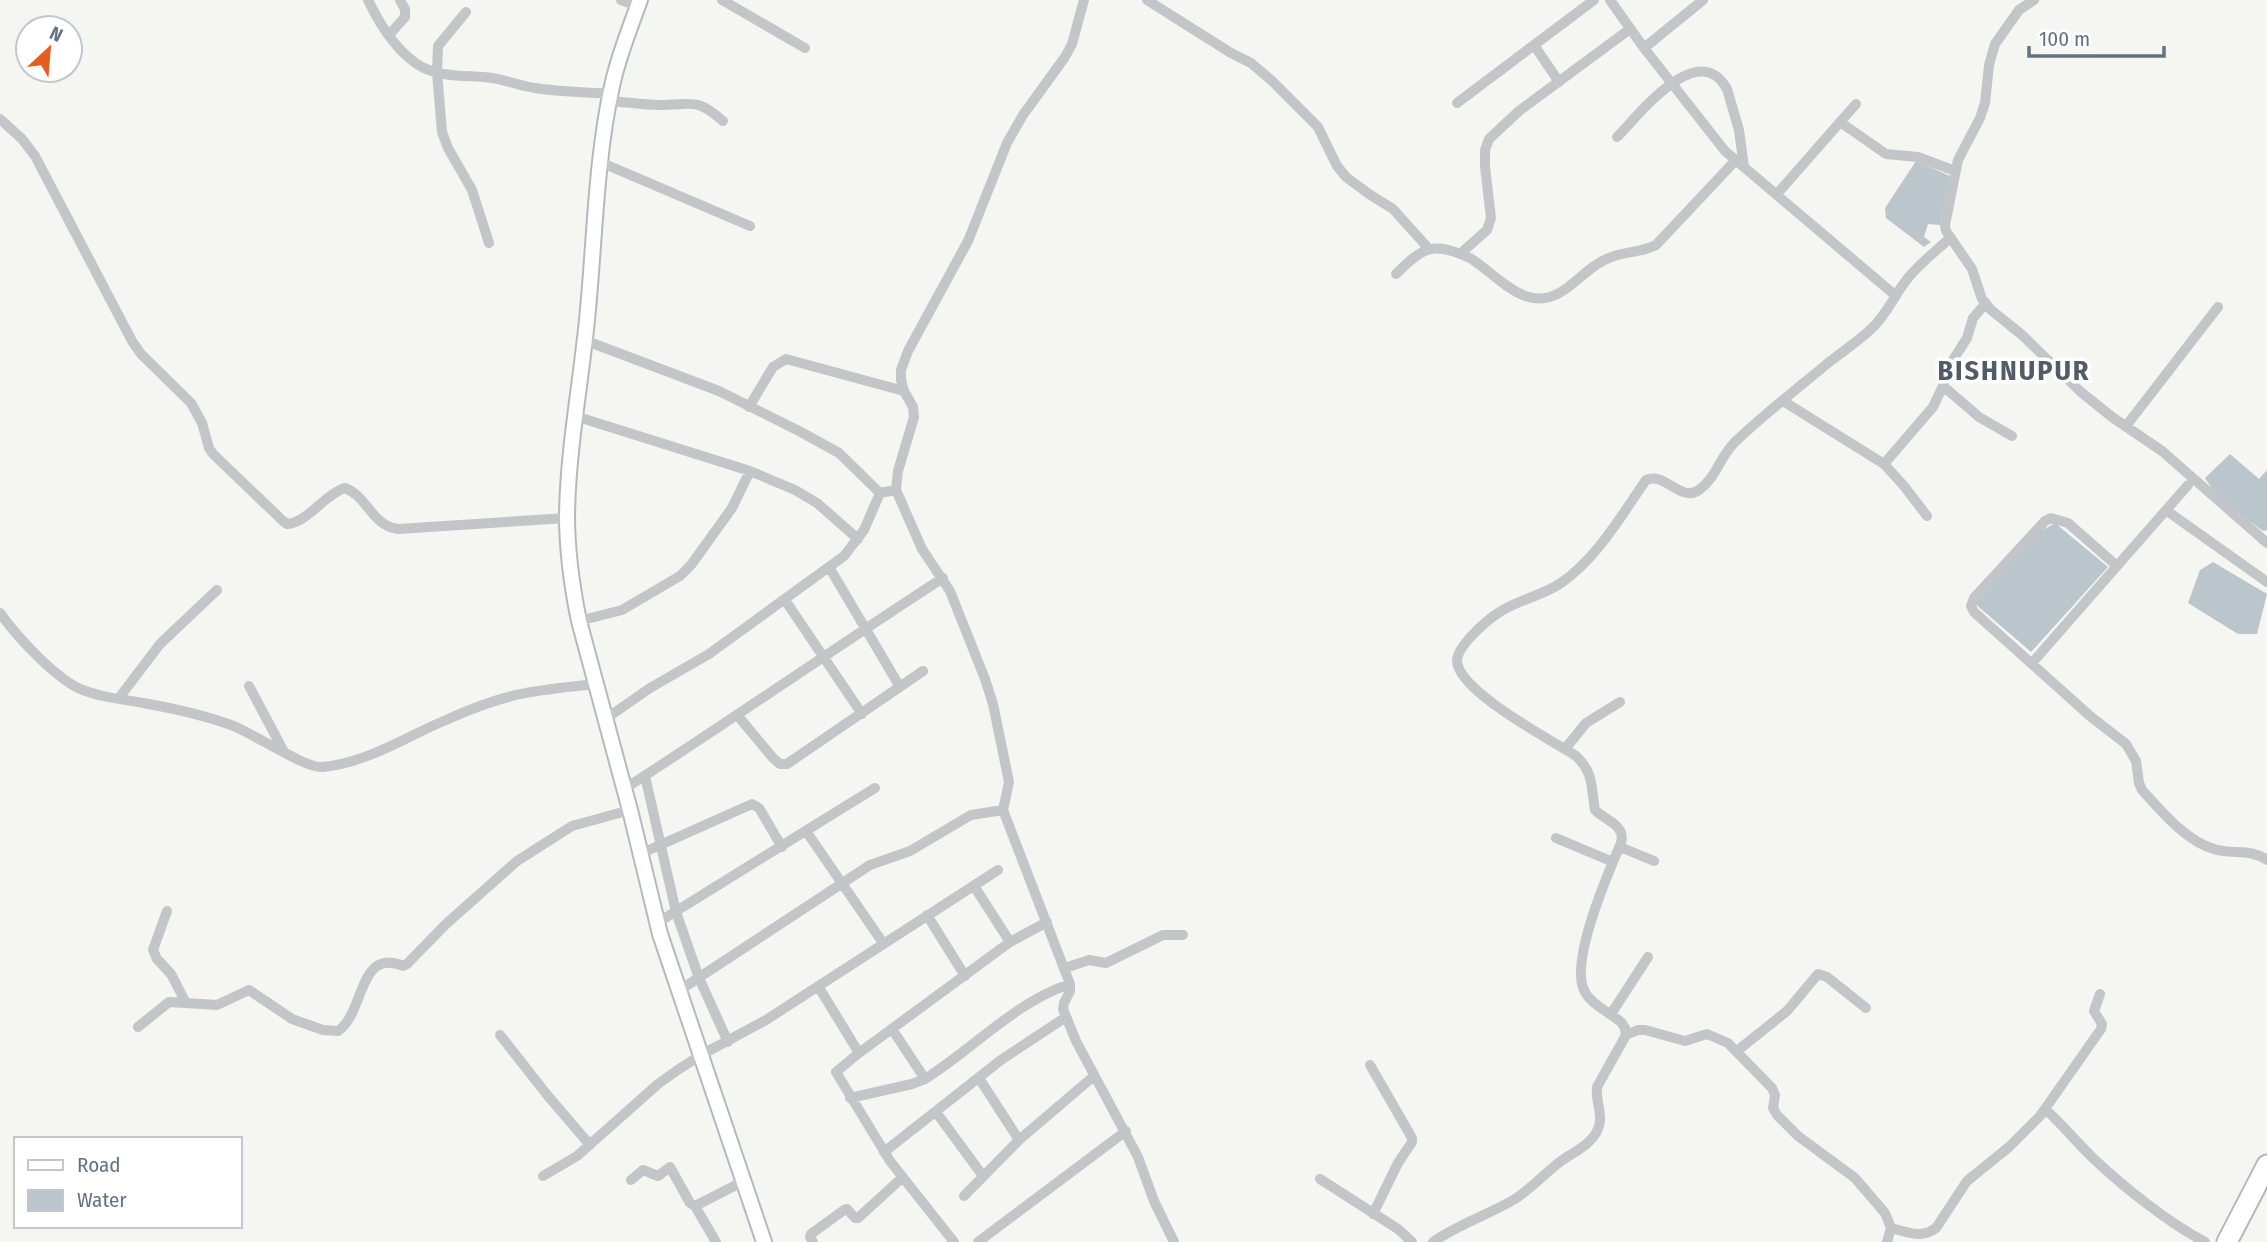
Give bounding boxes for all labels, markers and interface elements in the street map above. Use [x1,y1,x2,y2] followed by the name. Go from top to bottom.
[14,14,84,84] north arrow
[2029,14,2164,58] scale bar
[46,21,66,47] text: N
[2039,26,2090,52] text: 100 m
[1937,354,2091,387] district label: BISHNUPUR
[14,1137,242,1228] legend
[77,1152,121,1178] text: Road
[77,1187,127,1213] text: Water

